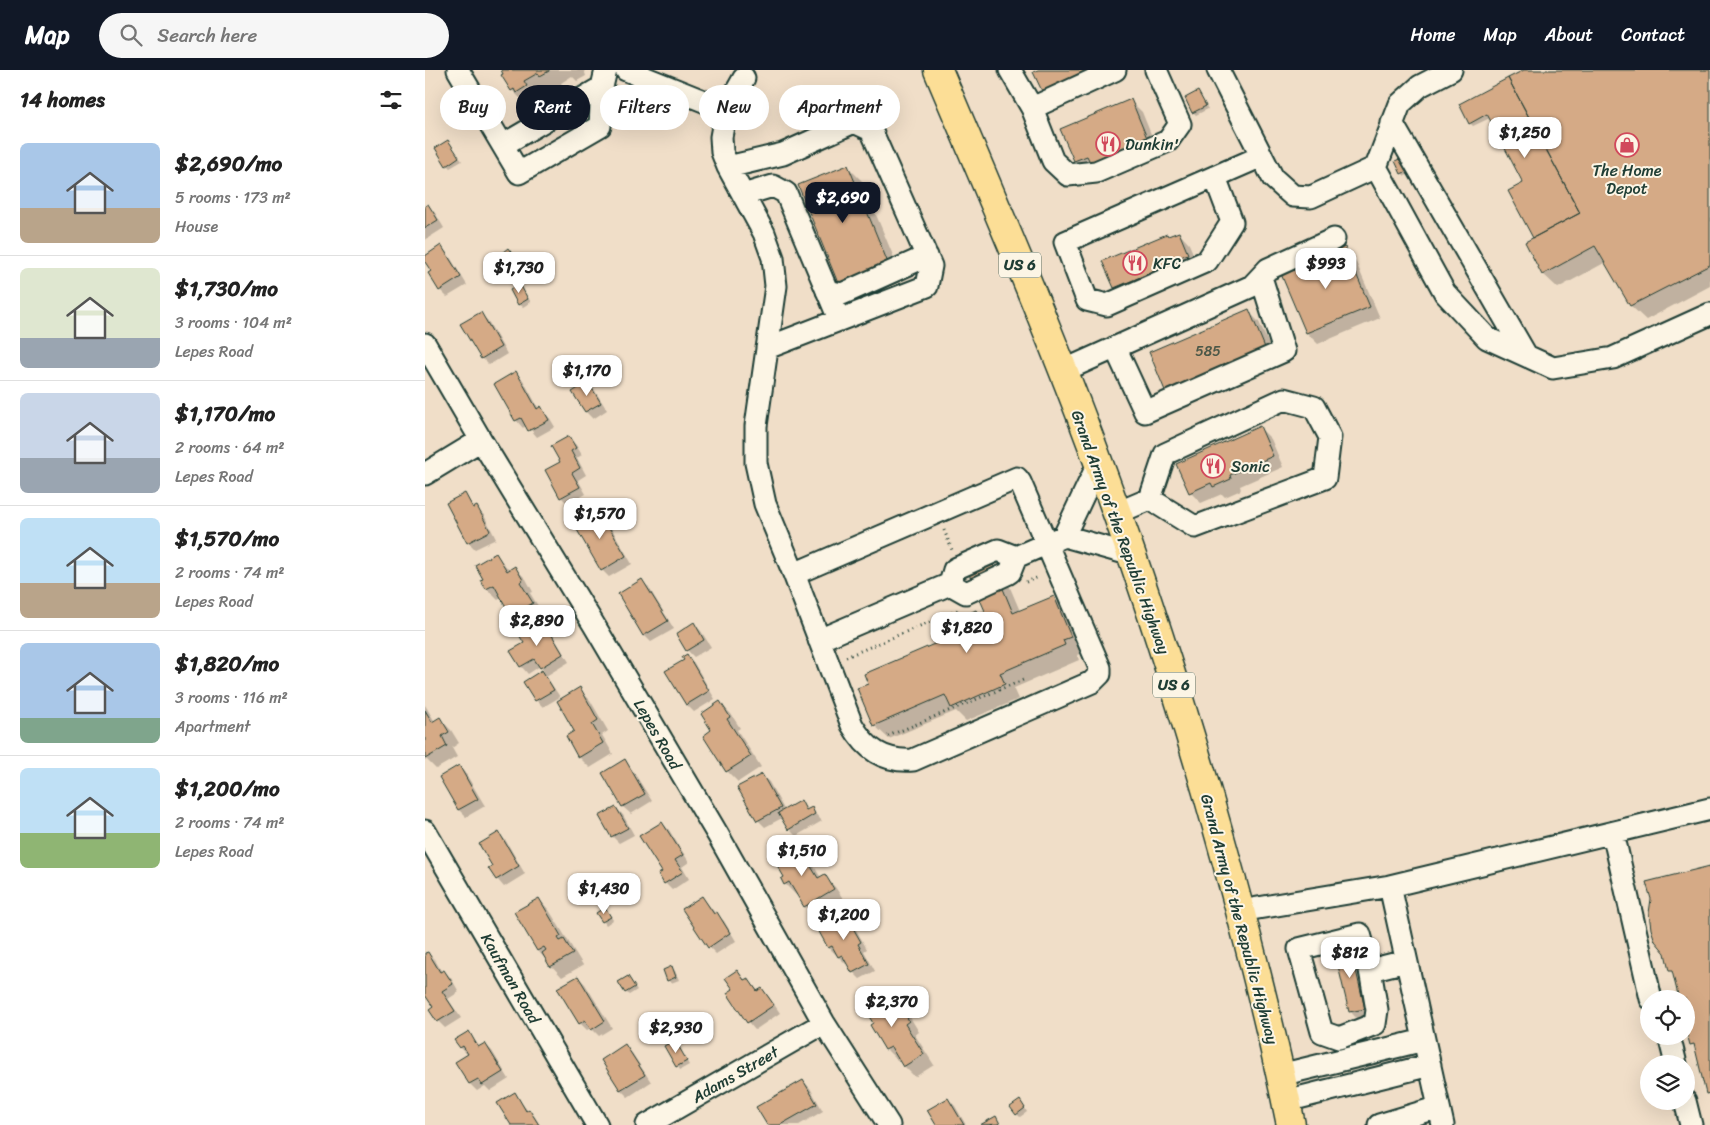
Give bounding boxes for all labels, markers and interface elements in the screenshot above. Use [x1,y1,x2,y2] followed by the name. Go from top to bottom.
[99,13,449,58] search box
[25,14,69,56] text: Map
[157,19,257,52] text: Search here
[1411,19,1456,51] text: Home
[1484,19,1517,51] text: Map
[1545,19,1593,51] text: About
[1621,19,1685,51] text: Contact
[117,21,145,49] icon: search
[20,81,105,119] text: 14 homes
[440,85,506,130] chip: Buy
[516,85,590,130] chip: Rent
[600,85,689,130] chip: Filters
[699,85,769,130] chip: New
[779,85,900,130] chip: Apartment
[377,86,405,114] icon: filters
[1484,116,1566,159] pin: $1,250
[1499,118,1551,147] text: $1,250
[1125,130,1179,159] place label: Dunkin'
[1095,131,1121,157] restaurant icon: Dunkin'
[1614,132,1640,158] shop icon: The Home Depot
[175,145,282,183] text: $2,690/mo
[1592,156,1662,203] place label: The Home Depot
[60,163,120,223] icon: home
[802,182,884,224] pin: $2,690
[175,183,291,212] text: 5 rooms · 173 m²
[816,183,870,212] text: $2,690
[175,212,218,241] text: House
[1296,248,1356,290] pin: $993
[1153,249,1181,278] place label: KFC
[1306,249,1346,278] text: $993
[1122,250,1148,276] restaurant icon: KFC
[478,252,560,294] pin: $1,730
[999,252,1041,278] road number: US 6
[494,253,544,282] text: $1,730
[175,270,278,308] text: $1,730/mo
[60,288,120,348] icon: home
[175,308,292,337] text: 3 rooms · 104 m²
[175,337,253,366] text: Lepes Road
[1195,339,1221,364] house number: 585
[546,354,628,397] pin: $1,170
[563,356,611,385] text: $1,170
[175,395,275,433] text: $1,170/mo
[1063,406,1179,659] street label: Grand Army of the Republic Highway
[60,413,120,473] icon: home
[175,433,285,462] text: 2 rooms · 64 m²
[1231,452,1270,481] place label: Sonic
[1200,453,1226,479] restaurant icon: Sonic
[175,462,253,491] text: Lepes Road
[559,498,641,540] pin: $1,570
[575,499,625,528] text: $1,570
[175,520,279,558] text: $1,570/mo
[60,538,120,598] icon: home
[175,558,285,587] text: 2 rooms · 74 m²
[175,587,253,616] text: Lepes Road
[496,604,578,647] pin: $2,890
[510,606,564,635] text: $2,890
[926,612,1008,654] pin: $1,820
[942,613,992,642] text: $1,820
[175,645,279,683] text: $1,820/mo
[60,663,120,723] icon: home
[1153,672,1195,698] road number: US 6
[175,683,288,712] text: 3 rooms · 116 m²
[626,693,690,777] street label: Lepes Road
[175,712,251,741] text: Apartment
[175,770,280,808] text: $1,200/mo
[60,788,120,848] icon: home
[1192,791,1287,1048] street label: Grand Army of the Republic Highway
[175,808,285,837] text: 2 rooms · 74 m²
[761,834,843,877] pin: $1,510
[778,836,826,865] text: $1,510
[175,837,253,866] text: Lepes Road
[563,872,645,915] pin: $1,430
[579,874,629,903] text: $1,430
[803,898,885,941] pin: $1,200
[818,900,870,929] text: $1,200
[473,927,549,1031] street label: Kaufman Road
[1320,936,1380,979] pin: $812
[1332,938,1368,967] text: $812
[851,986,933,1028] pin: $2,370
[866,987,918,1016] text: $2,370
[1640,990,1695,1110] map controls
[1640,990,1695,1045] button: locate
[635,1012,717,1054] pin: $2,930
[649,1013,703,1042] text: $2,930
[685,1037,785,1112] street label: Adams Street
[1640,1055,1695,1110] button: layers

